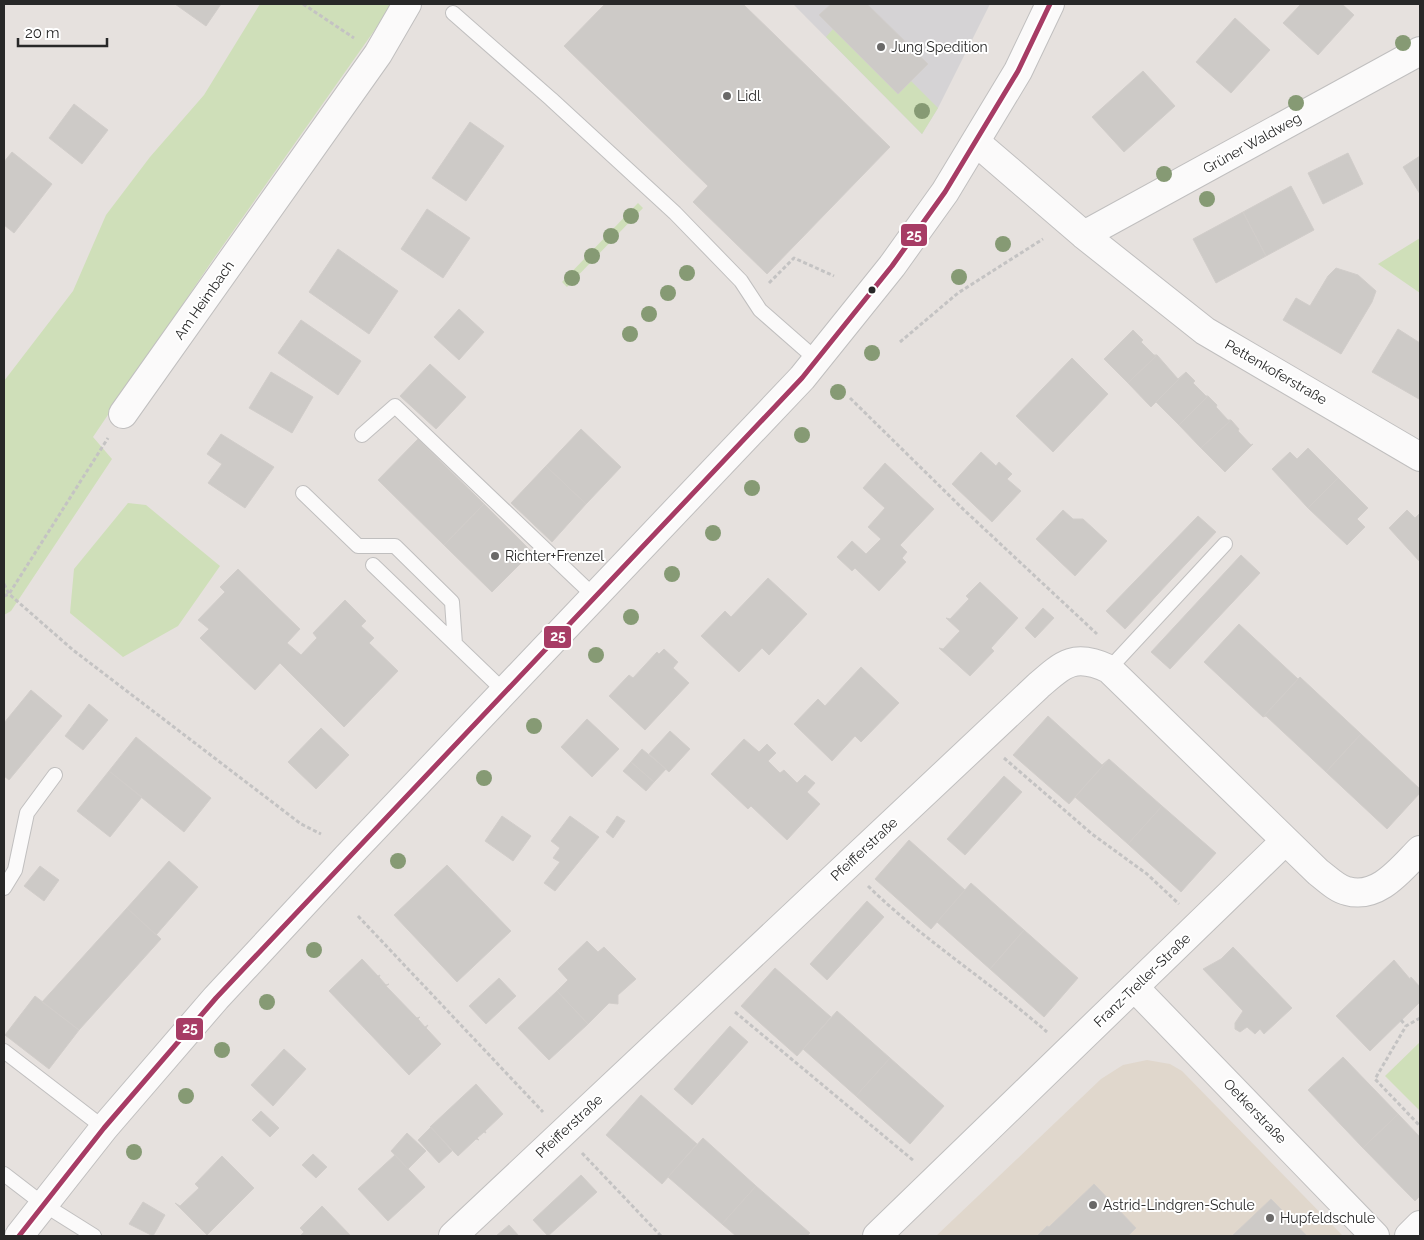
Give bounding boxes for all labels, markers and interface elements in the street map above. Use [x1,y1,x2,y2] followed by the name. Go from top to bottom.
[18,15,106,47] scale bar
[25,24,60,42] text: 20 m
[891,39,988,55] place label: Jung Spedition
[875,41,887,53] marker: Jung Spedition
[737,88,761,104] place label: Lidl
[721,90,733,102] marker: Lidl
[1200,109,1304,177] street label: Grüner Waldweg
[900,223,928,247] line badge: 25
[906,227,922,243] text: 25
[171,258,237,342] street label: Am Heimbach
[867,285,877,295] unlabelled marker
[1222,336,1330,408] street label: Pettenkoferstraße
[505,548,604,564] place label: Richter+Frenzel
[489,550,501,562] marker: Richter+Frenzel
[543,625,572,649] line badge: 25
[550,628,566,644] text: 25
[827,814,901,884] street label: Pfeifferstraße
[1090,930,1194,1030] street label: Franz-Treller-Straße
[175,1017,204,1041] line badge: 25
[182,1020,198,1036] text: 25
[1220,1075,1290,1147] street label: Oetkerstraße
[532,1091,606,1161] street label: Pfeifferstraße
[1103,1197,1255,1213] place label: Astrid-Lindgren-Schule
[1087,1199,1099,1211] marker: Astrid-Lindgren-Schule
[1280,1210,1375,1226] place label: Hupfeldschule
[1264,1212,1276,1224] marker: Hupfeldschule

